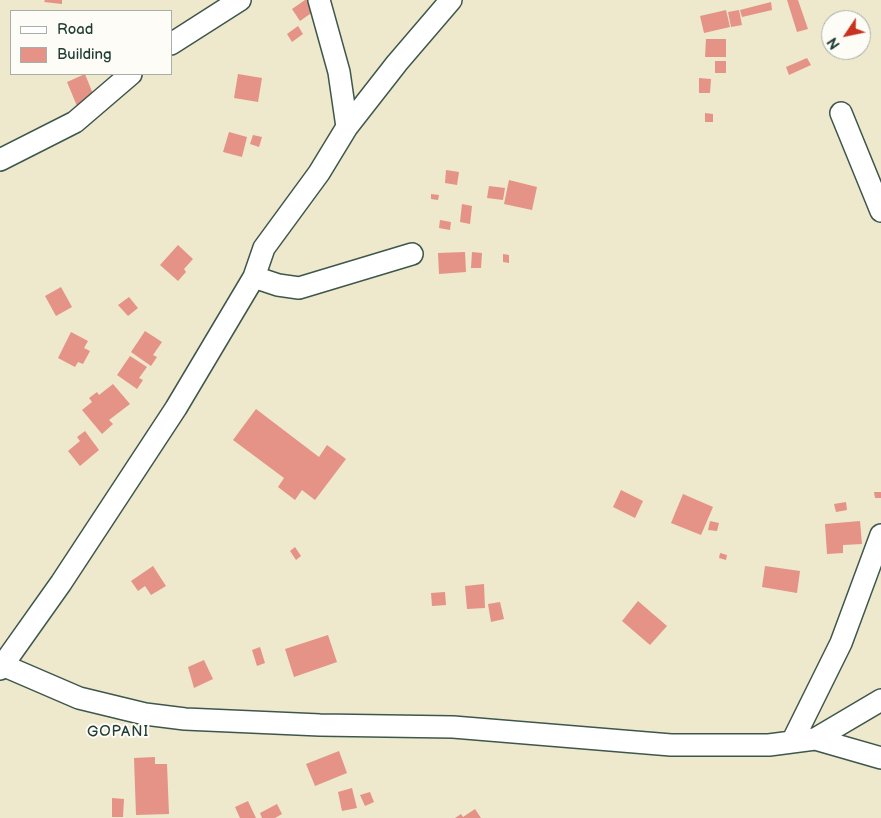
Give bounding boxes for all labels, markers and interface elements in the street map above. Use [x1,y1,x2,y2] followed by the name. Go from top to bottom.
[10,10,172,75] legend
[821,10,871,60] north arrow
[57,20,93,39] text: Road
[824,34,844,52] text: N
[57,45,112,64] text: Building
[86,723,150,741] district label: GOPANI

